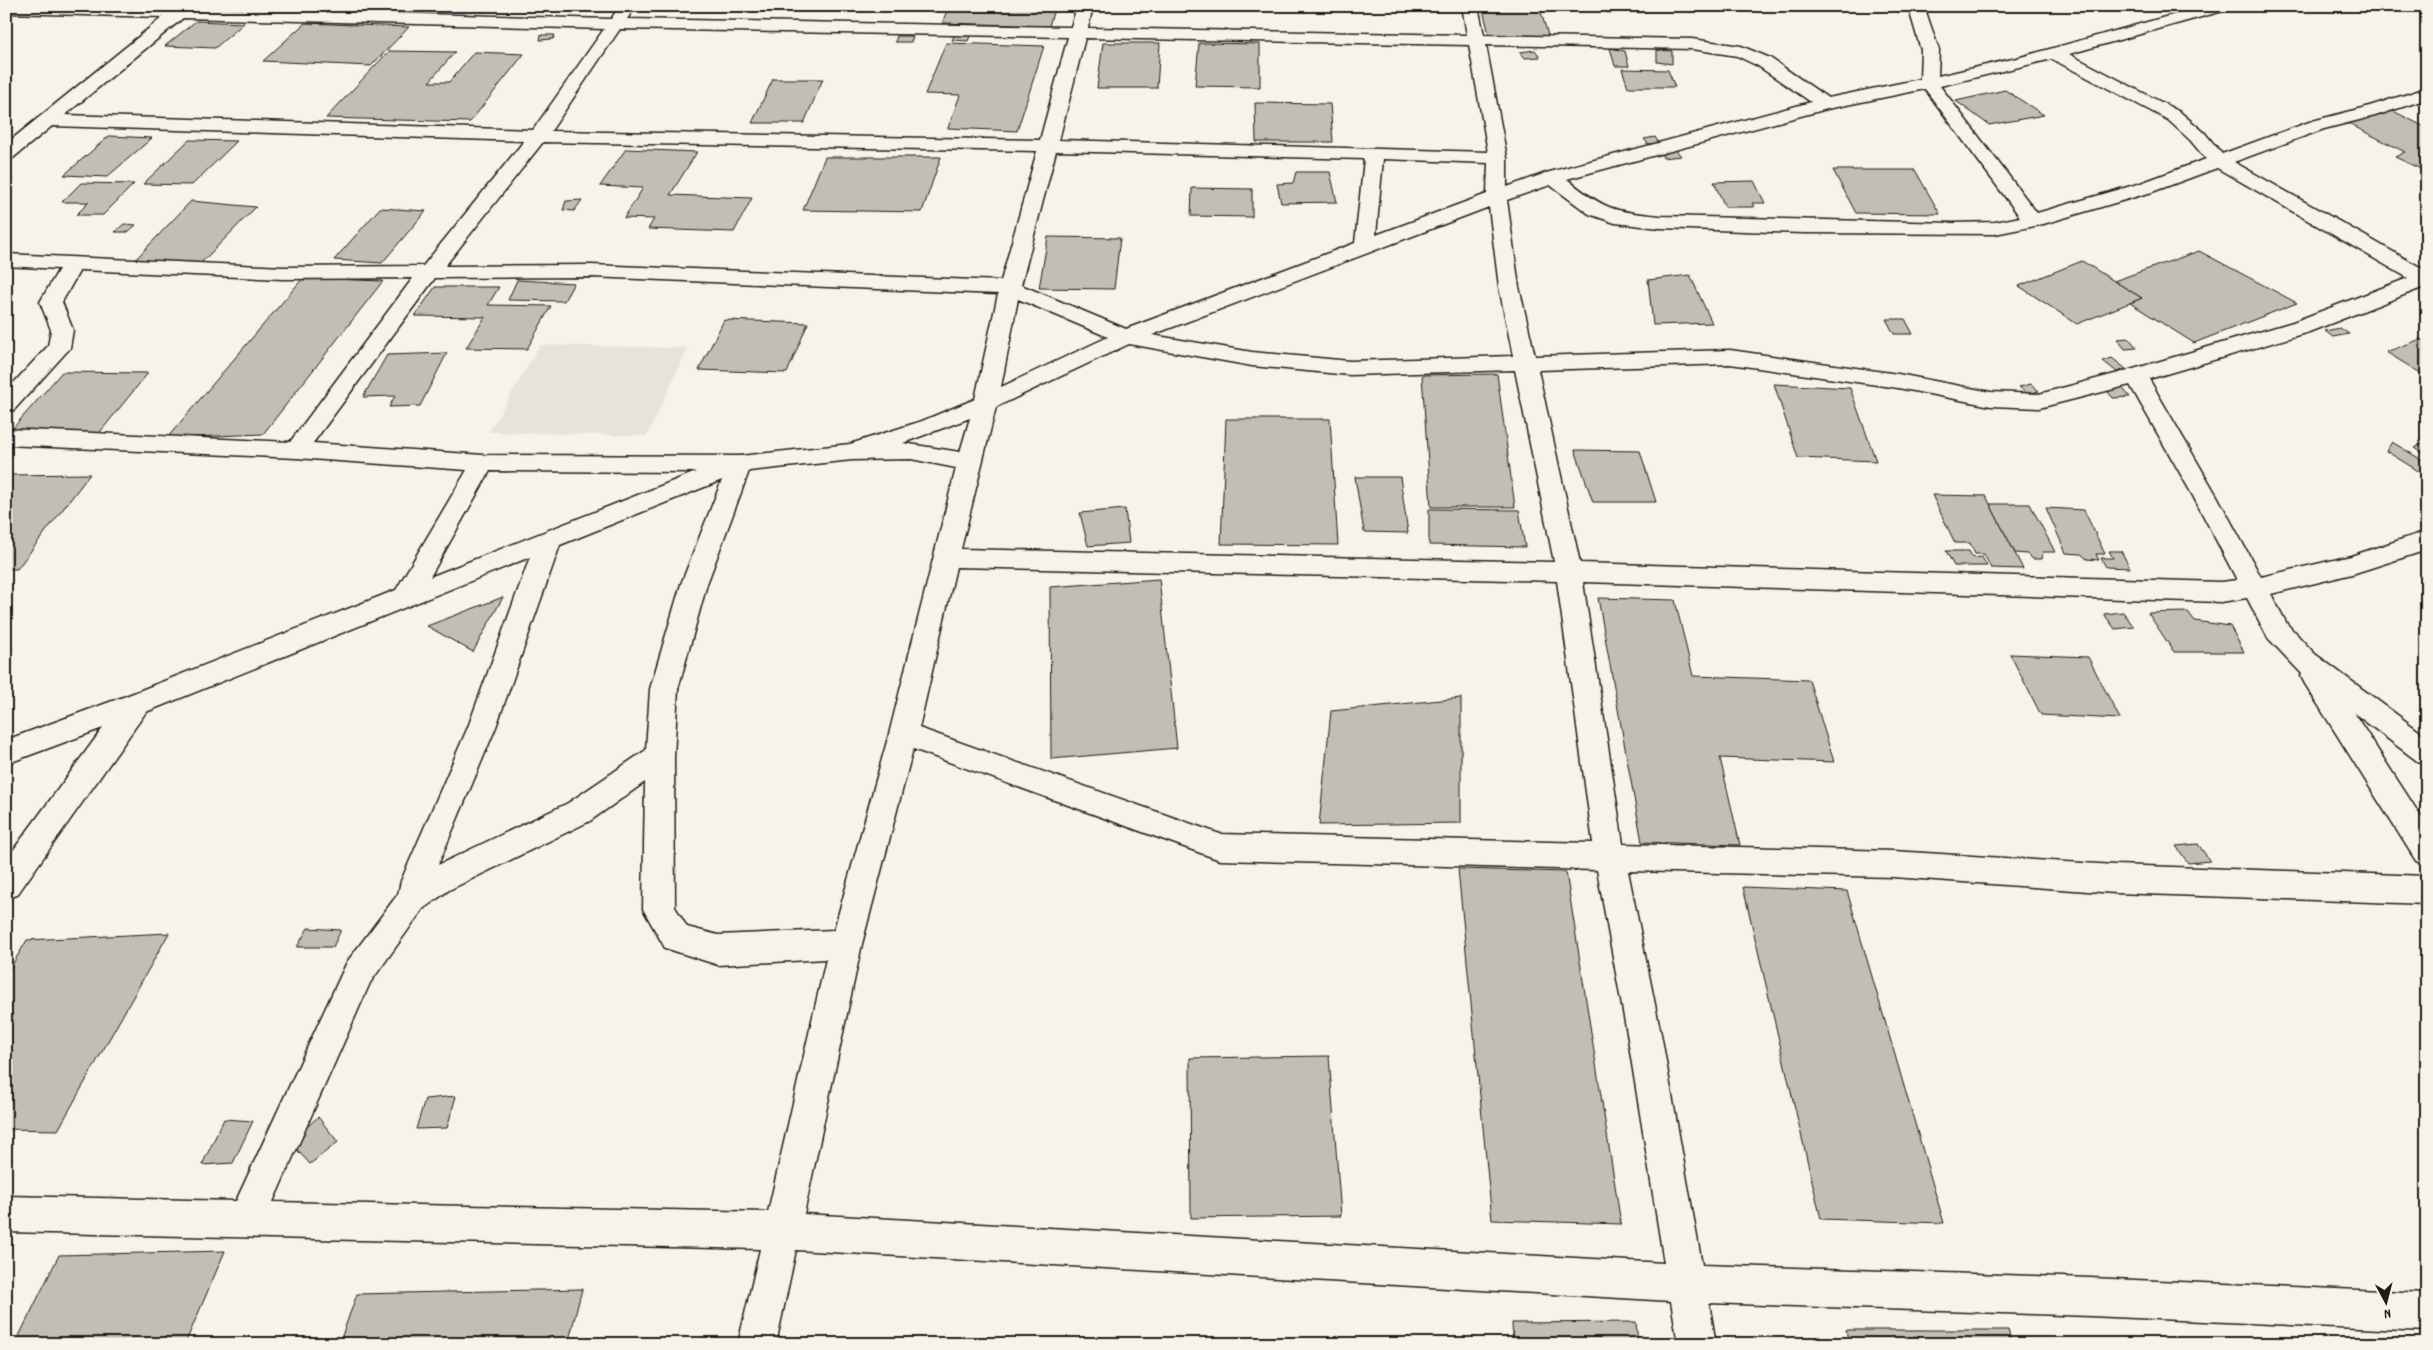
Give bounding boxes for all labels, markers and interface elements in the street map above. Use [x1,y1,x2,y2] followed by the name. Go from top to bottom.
[2360,1278,2410,1328] north arrow
[2383,1303,2392,1323] text: N

